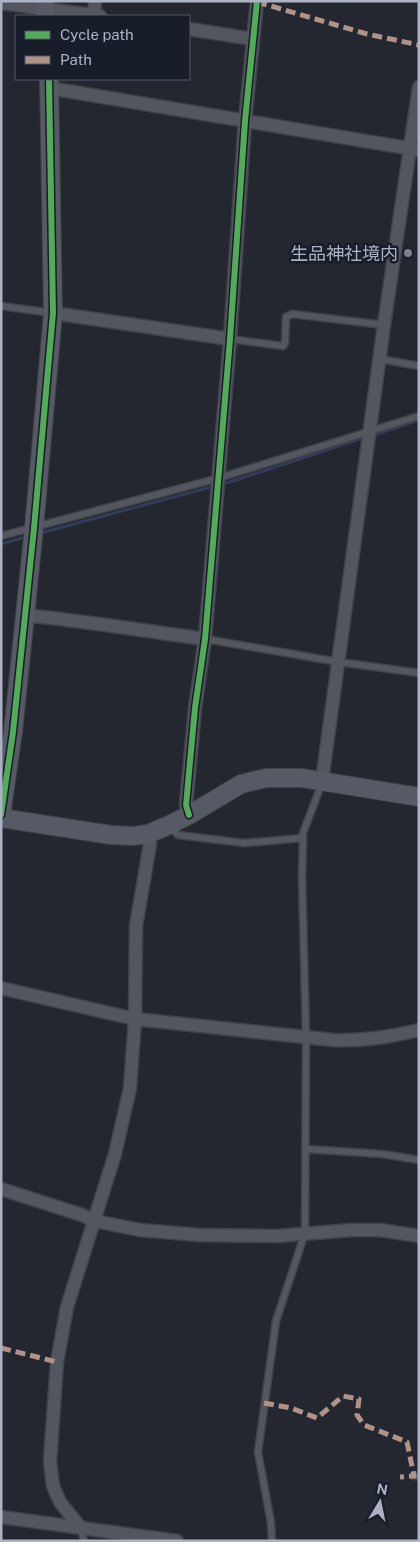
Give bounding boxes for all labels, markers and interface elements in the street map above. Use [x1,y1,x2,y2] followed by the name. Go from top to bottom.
[15,15,190,80] legend
[60,26,134,43] text: Cycle path
[60,51,92,68] text: Path
[290,243,398,264] place label: 生品神社境内
[402,247,414,259] marker: 生品神社境内
[355,1477,405,1527] north arrow
[375,1480,389,1498] text: N

